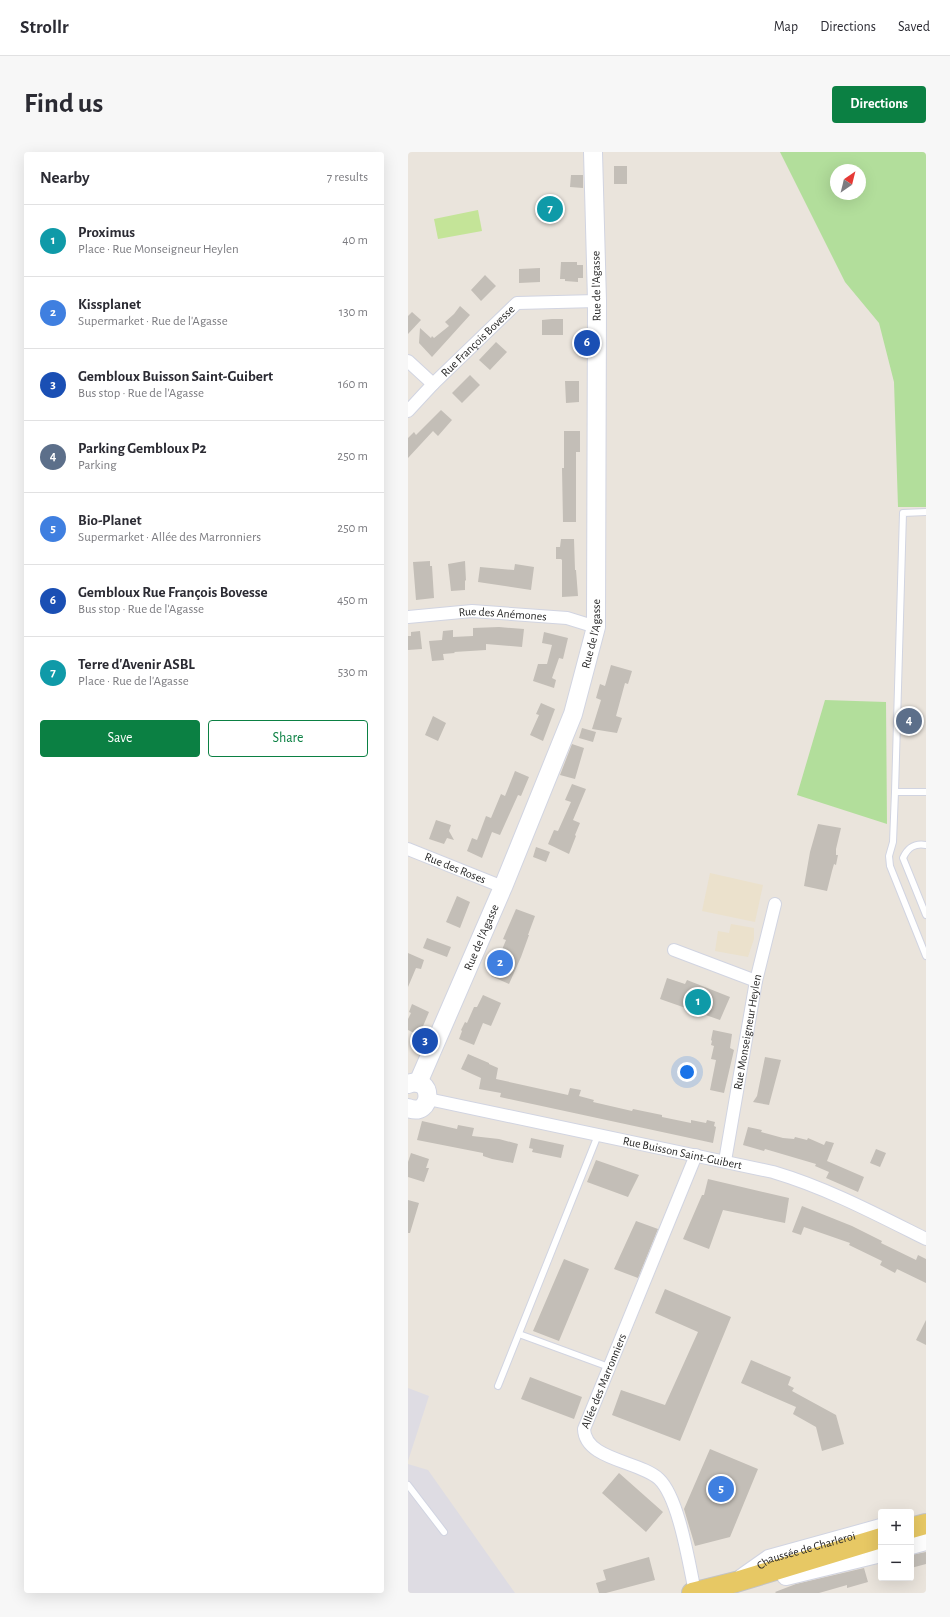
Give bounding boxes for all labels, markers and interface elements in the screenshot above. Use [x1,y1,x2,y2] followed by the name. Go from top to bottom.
[20,18,69,37] text: Strollr
[774,20,798,34] text: Map
[820,20,876,34] text: Directions
[898,20,930,34] text: Saved
[832,86,926,123] button: Directions
[24,90,103,118] text: Find us
[830,164,866,200] north arrow
[40,169,90,186] text: Nearby
[327,171,368,184] text: 7 results
[537,194,563,224] pin: 7
[78,225,135,240] text: Proximus
[51,234,55,247] text: 1
[342,234,368,247] text: 40 m
[78,243,239,256] text: Place · Rue Monseigneur Heylen
[589,251,603,321] street label: Rue de l'Agasse
[78,297,141,312] text: Kissplanet
[439,303,517,379] street label: Rue François Bovesse
[50,306,56,319] text: 2
[339,306,368,319] text: 130 m
[78,315,228,328] text: Supermarket · Rue de l'Agasse
[574,328,600,358] pin: 6
[78,369,273,384] text: Gembloux Buisson Saint-Guibert
[50,378,56,391] text: 3
[338,378,368,391] text: 160 m
[78,387,204,400] text: Bus stop · Rue de l'Agasse
[78,441,207,456] text: Parking Gembloux P2
[50,450,56,463] text: 4
[337,450,368,463] text: 250 m
[78,459,117,472] text: Parking
[78,513,142,528] text: Bio-Planet
[50,522,56,535] text: 5
[337,522,368,535] text: 250 m
[78,531,261,544] text: Supermarket · Allée des Marronniers
[78,585,268,600] text: Gembloux Rue François Bovesse
[50,594,56,607] text: 6
[337,594,368,607] text: 450 m
[579,599,602,670] street label: Rue de l'Agasse
[78,603,204,616] text: Bus stop · Rue de l'Agasse
[458,605,547,622] street label: Rue des Anémones
[78,657,195,672] text: Terre d'Avenir ASBL
[50,666,56,679] text: 7
[338,666,368,679] text: 530 m
[78,675,189,688] text: Place · Rue de l'Agasse
[896,706,922,736] pin: 4
[40,720,200,757] button: Save
[208,720,368,757] button: Share
[423,850,488,886] street label: Rue des Roses
[462,902,501,972] street label: Rue de l'Agasse
[487,948,513,978] pin: 2
[731,973,763,1091] street label: Rue Monseigneur Heylen
[685,987,711,1017] pin: 1
[412,1026,438,1056] pin: 3
[677,1062,697,1082] your location
[622,1134,743,1171] street label: Rue Buisson Saint-Guibert
[579,1332,628,1430] street label: Allée des Marronniers
[708,1474,734,1504] pin: 5
[878,1509,914,1581] map controls
[878,1509,914,1545] button: +
[755,1529,857,1572] street label: Chaussée de Charleroi
[878,1545,914,1581] button: −

